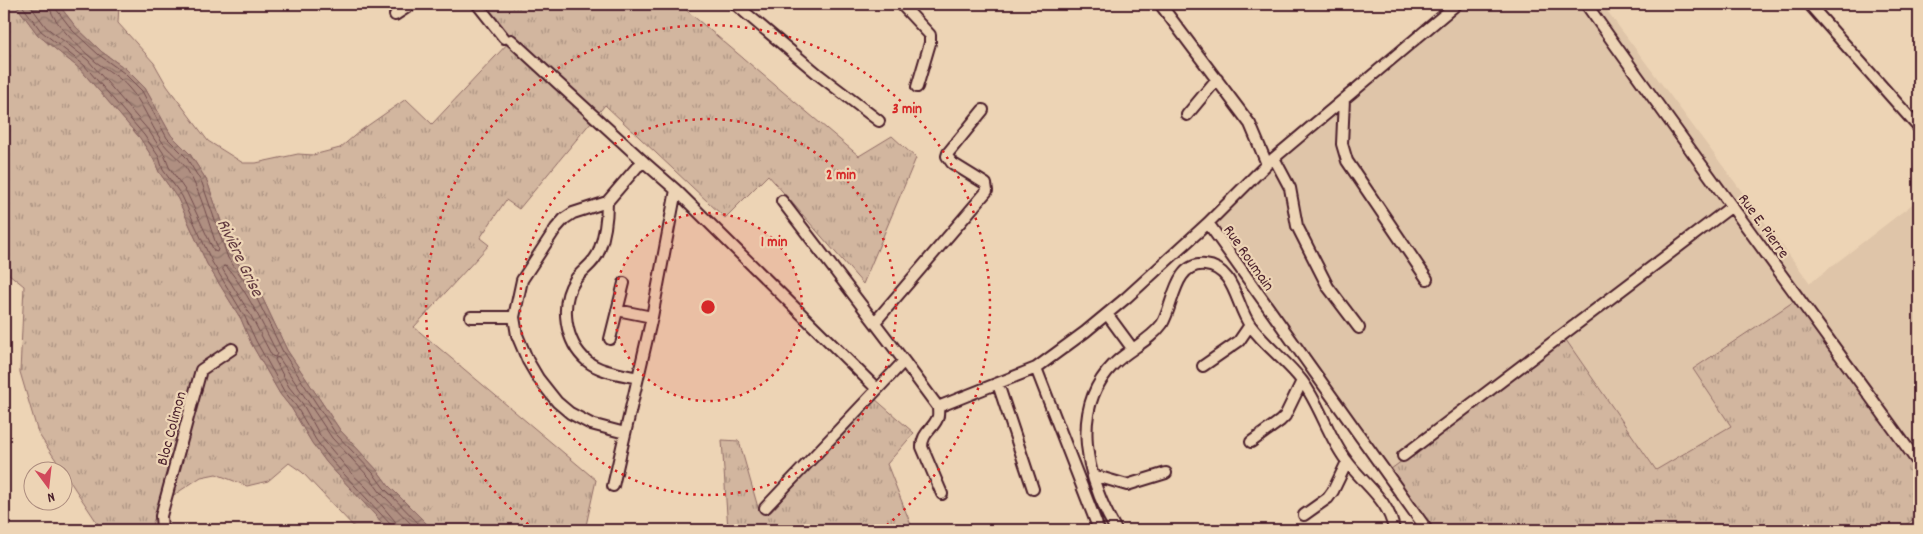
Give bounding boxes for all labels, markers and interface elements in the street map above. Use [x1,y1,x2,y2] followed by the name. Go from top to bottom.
[892,99,922,121] text: 3 min
[826,165,856,187] text: 2 min
[1732,189,1794,264] street label: Rue E. Pierre
[209,215,269,302] water label: Rivière Grise
[1217,221,1279,296] street label: Rue Roumain
[761,232,787,254] text: 1 min
[699,298,717,316] centre of rings
[151,389,193,468] street label: Bloc Colimon
[22,462,72,512] north arrow
[45,486,57,507] text: N

